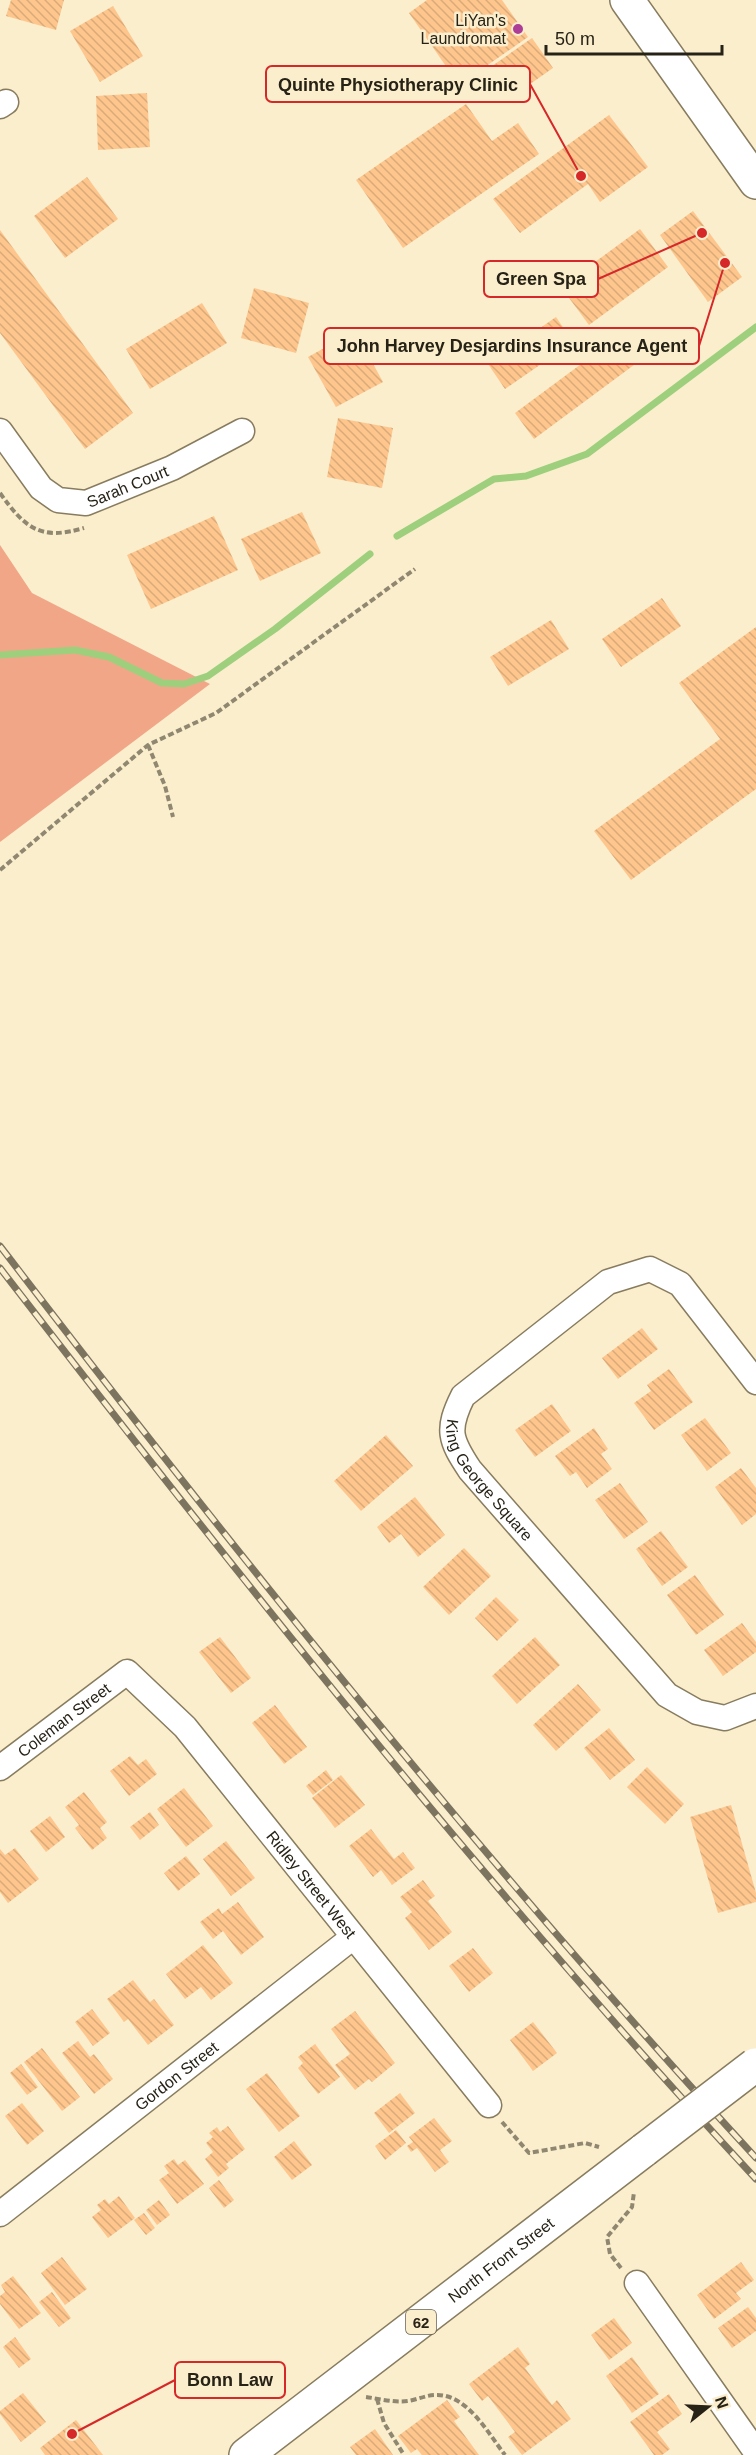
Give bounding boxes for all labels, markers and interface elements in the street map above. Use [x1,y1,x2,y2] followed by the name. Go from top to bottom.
[421,12,507,47] place label: LiYan's Laundromat
[546,18,722,56] scale bar
[511,22,525,36] marker: LiYan's Laundromat
[555,29,595,49] text: 50 m
[266,66,530,102] callout: Quinte Physiotherapy Clinic
[278,75,518,95] text: Quinte Physiotherapy Clinic
[484,261,598,297] callout: Green Spa
[496,269,587,289] text: Green Spa
[324,328,699,364] callout: John Harvey Desjardins Insurance Agent
[337,336,687,356] text: John Harvey Desjardins Insurance Agent
[84,462,171,510] street label: Sarah Court
[444,1418,536,1544] street label: King George Square
[14,1679,114,1760] street label: Coleman Street
[263,1827,360,1942] street label: Ridley Street West
[131,2038,222,2114] street label: Gordon Street
[445,2214,557,2305] street label: North Front Street
[406,2310,436,2334] road number: 62
[175,2362,285,2398] callout: Bonn Law
[187,2370,274,2390] text: Bonn Law
[678,2377,738,2437] north arrow
[712,2394,732,2411] text: N

